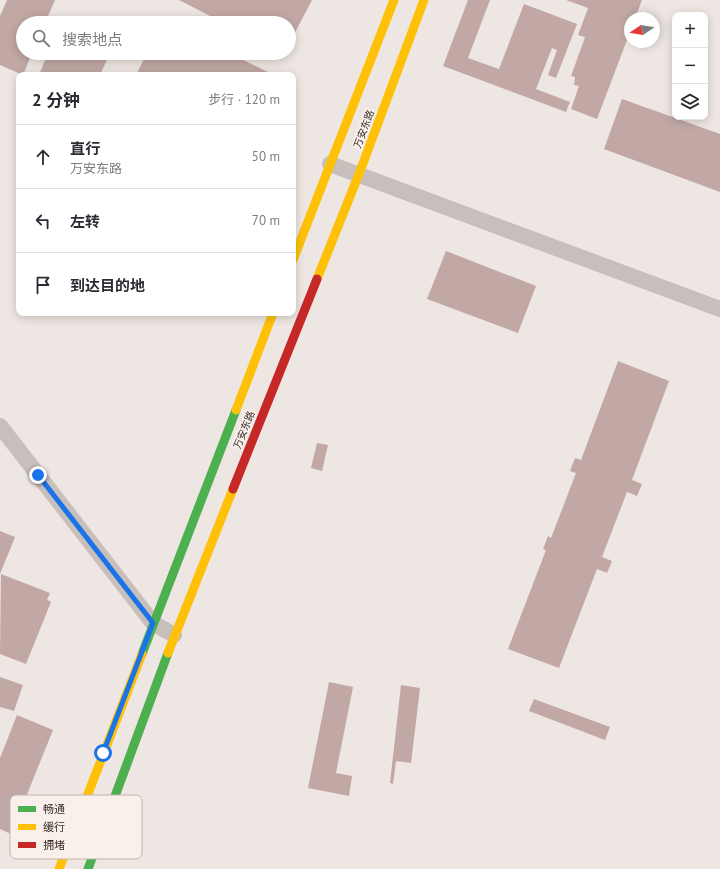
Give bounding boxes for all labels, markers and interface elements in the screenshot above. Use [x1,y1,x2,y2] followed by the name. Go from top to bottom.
[624,12,660,48] north arrow
[672,12,708,120] map controls
[672,12,708,48] button: +
[16,16,296,60] search box
[30,27,52,49] icon: search
[62,30,122,49] text: 搜索地点
[672,48,708,84] button: −
[672,84,708,120] button: layers
[32,89,80,111] text: 2 分钟
[208,91,280,108] text: 步行 · 120 m
[351,108,377,150] street label: 万安东路
[70,139,100,158] text: 直行
[32,146,54,168] icon: ahead
[252,148,280,165] text: 50 m
[70,160,122,177] text: 万安东路
[32,210,54,232] icon: left
[70,212,100,231] text: 左转
[252,212,280,229] text: 70 m
[32,274,54,296] icon: arrive
[70,276,145,295] text: 到达目的地
[230,409,258,451] street label: 万安东路
[29,466,47,484] route end
[94,744,112,762] route start
[10,795,142,859] legend
[43,802,65,816] text: 畅通
[43,820,65,834] text: 缓行
[43,838,65,852] text: 拥堵

